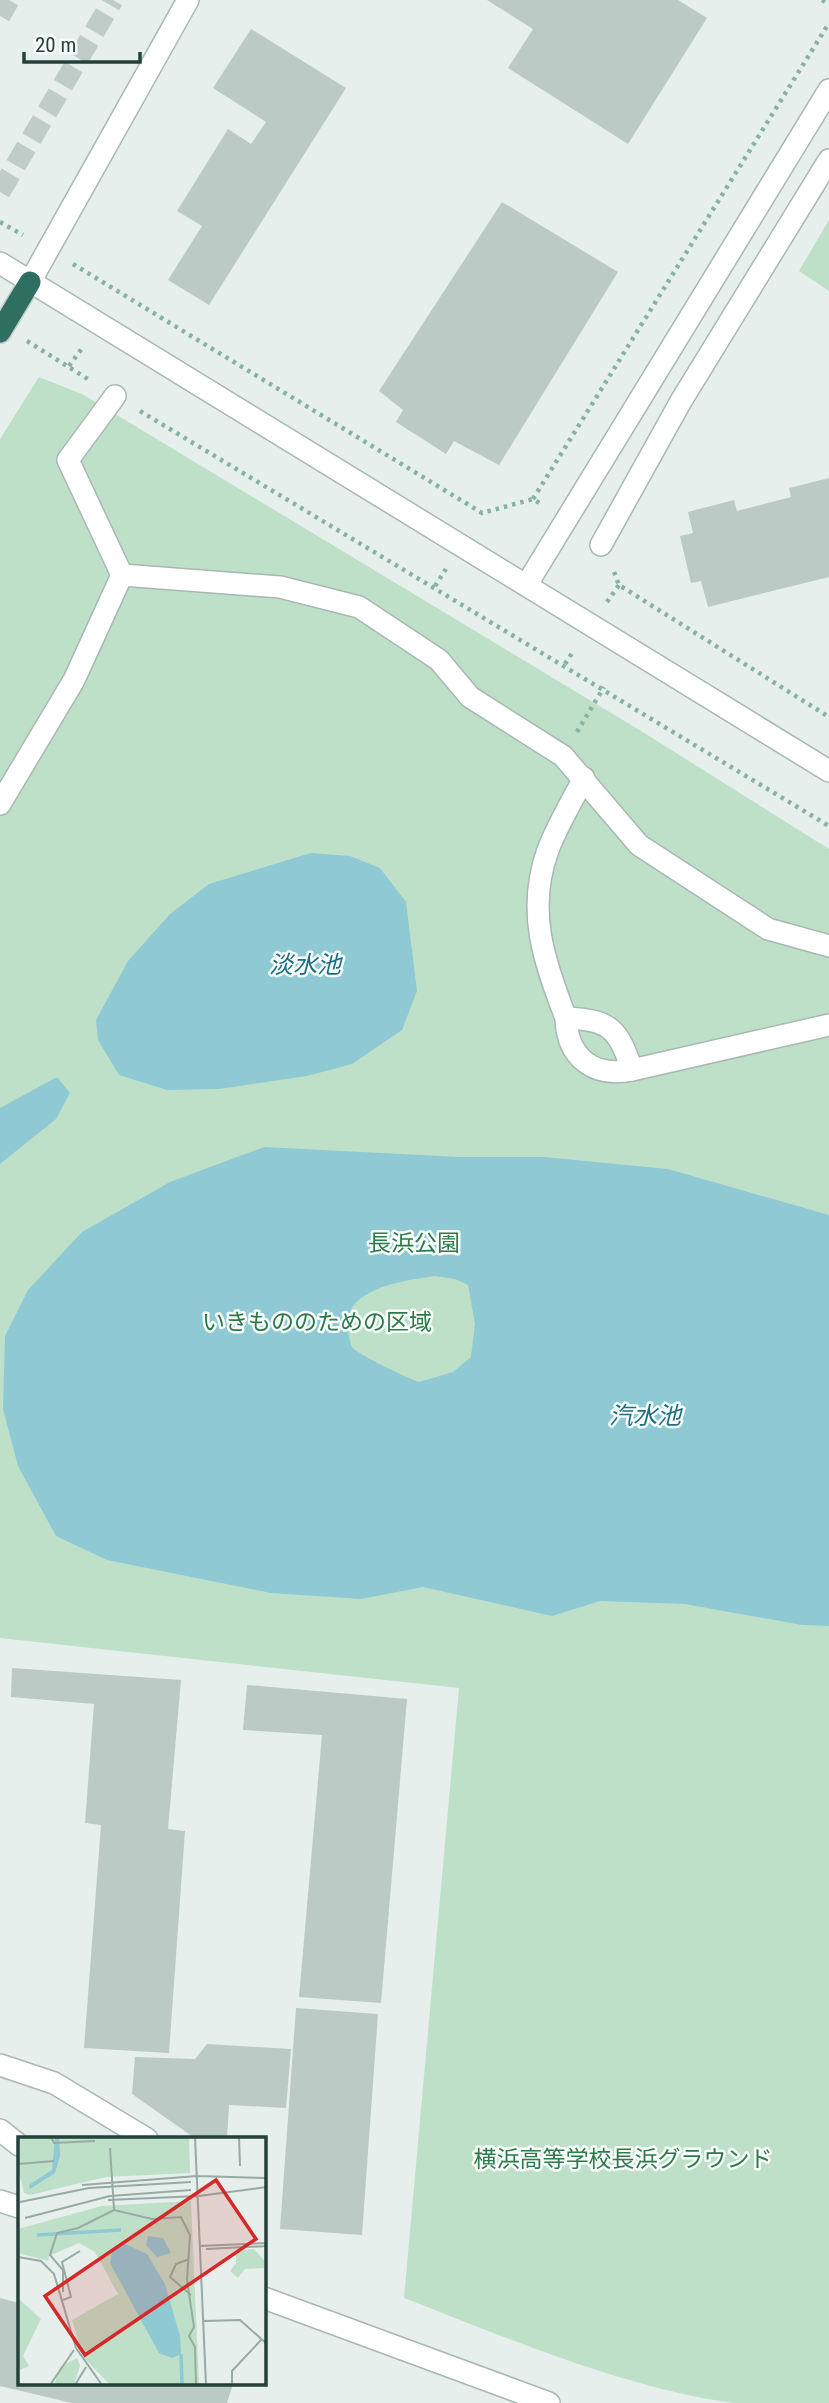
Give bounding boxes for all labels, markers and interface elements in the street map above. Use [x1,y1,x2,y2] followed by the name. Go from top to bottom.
[24,21,140,65] scale bar
[35,33,76,57] text: 20 m
[269,951,343,979] water label: 淡水池
[368,1230,460,1257] park label: 長浜公園
[202,1309,432,1336] park label: いきもののための区域
[609,1402,683,1430] water label: 汽水池
[18,2137,266,2386] inset map
[474,2146,773,2173] park label: 横浜高等学校長浜グラウンド

